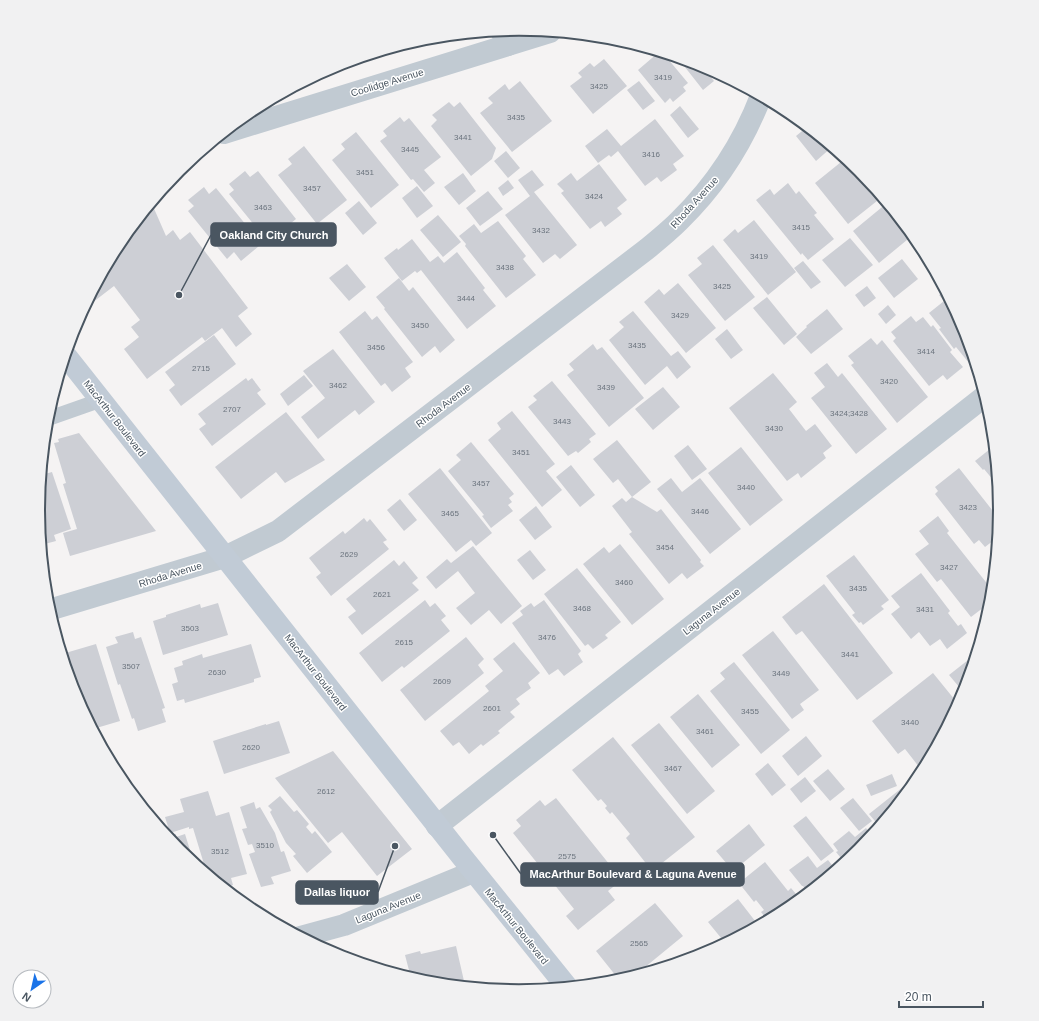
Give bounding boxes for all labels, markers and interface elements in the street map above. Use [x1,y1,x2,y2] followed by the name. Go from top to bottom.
[349,66,425,99] street label: Coolidge Avenue
[654,73,672,82] house number: 3419
[590,82,608,91] house number: 3425
[507,113,525,122] house number: 3435
[454,133,472,142] house number: 3441
[401,145,419,154] house number: 3445
[642,150,660,159] house number: 3416
[356,168,374,177] house number: 3451
[668,174,721,230] street label: Rhoda Avenue
[303,184,321,193] house number: 3457
[585,192,603,201] house number: 3424
[254,203,272,212] house number: 3463
[211,223,336,246] callout: Oakland City Church
[792,223,810,232] house number: 3415
[532,226,550,235] house number: 3432
[220,229,329,241] text: Oakland City Church
[750,252,768,261] house number: 3419
[496,263,514,272] house number: 3438
[713,282,731,291] house number: 3425
[457,294,475,303] house number: 3444
[671,311,689,320] house number: 3429
[411,321,429,330] house number: 3450
[628,341,646,350] house number: 3435
[367,343,385,352] house number: 3456
[917,347,935,356] house number: 3414
[192,364,210,373] house number: 2715
[880,377,898,386] house number: 3420
[81,378,148,459] street label: MacArthur Boulevard
[329,381,347,390] house number: 3462
[414,381,473,429] street label: Rhoda Avenue
[597,383,615,392] house number: 3439
[223,405,241,414] house number: 2707
[830,409,868,418] house number: 3424;3428
[553,417,571,426] house number: 3443
[765,424,783,433] house number: 3430
[512,448,530,457] house number: 3451
[472,479,490,488] house number: 3457
[737,483,755,492] house number: 3440
[959,503,977,512] house number: 3423
[691,507,709,516] house number: 3446
[441,509,459,518] house number: 3465
[656,543,674,552] house number: 3454
[340,550,358,559] house number: 2629
[137,560,203,589] street label: Rhoda Avenue
[940,563,958,572] house number: 3427
[615,578,633,587] house number: 3460
[849,584,867,593] house number: 3435
[681,585,742,637] street label: Laguna Avenue
[373,590,391,599] house number: 2621
[573,604,591,613] house number: 3468
[916,605,934,614] house number: 3431
[181,624,199,633] house number: 3503
[282,632,349,713] street label: MacArthur Boulevard
[538,633,556,642] house number: 3476
[395,638,413,647] house number: 2615
[841,650,859,659] house number: 3441
[122,662,140,671] house number: 3507
[208,668,226,677] house number: 2630
[772,669,790,678] house number: 3449
[433,677,451,686] house number: 2609
[483,704,501,713] house number: 2601
[741,707,759,716] house number: 3455
[901,718,919,727] house number: 3440
[696,727,714,736] house number: 3461
[242,743,260,752] house number: 2620
[664,764,682,773] house number: 3467
[317,787,335,796] house number: 2612
[256,841,274,850] house number: 3510
[211,847,229,856] house number: 3512
[558,852,576,861] house number: 2575
[521,863,744,886] callout: MacArthur Boulevard & Laguna Avenue
[530,868,737,880] text: MacArthur Boulevard & Laguna Avenue
[296,881,378,904] callout: Dallas liquor
[304,886,371,898] text: Dallas liquor
[483,886,550,966] street label: MacArthur Boulevard
[354,889,423,926] street label: Laguna Avenue
[630,939,648,948] house number: 2565
[12,969,52,1009] north arrow
[899,983,983,1009] scale bar
[20,990,33,1004] text: N
[905,990,932,1004] text: 20 m

